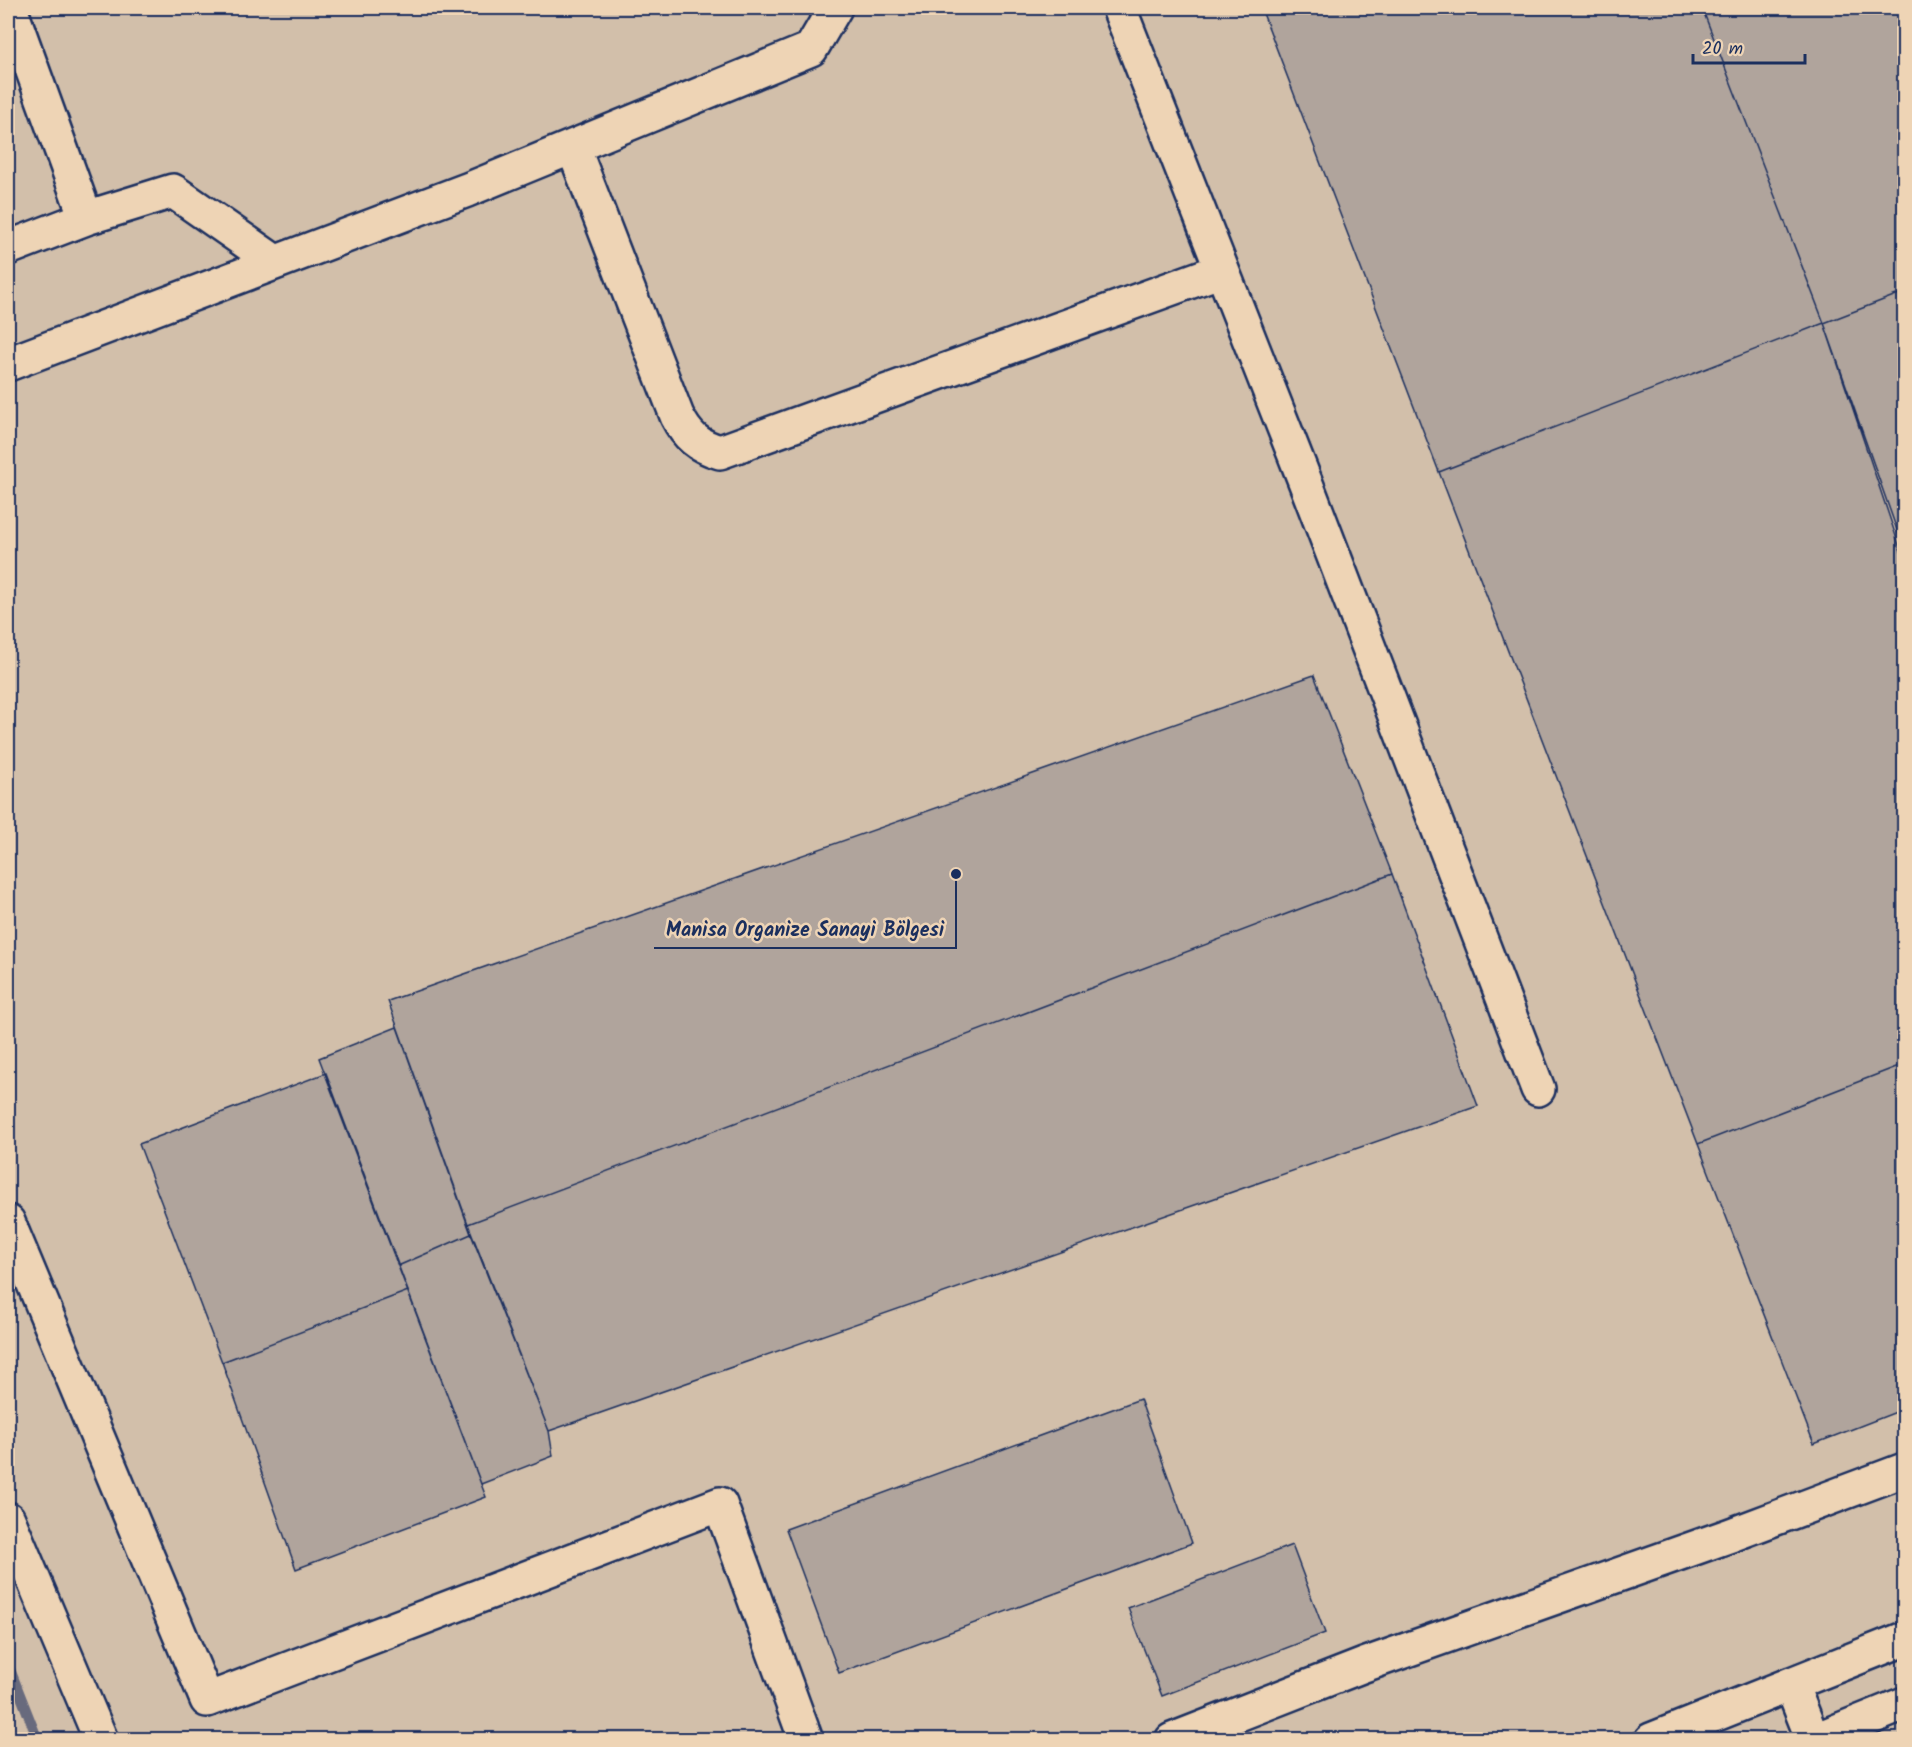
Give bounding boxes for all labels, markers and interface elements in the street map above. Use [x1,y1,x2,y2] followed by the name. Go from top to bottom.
[1693,27,1806,65] scale bar
[1702,35,1743,64] text: 20 m
[654,910,956,948] callout: Manisa Organize Sanayi Bölgesi
[666,915,945,947] text: Manisa Organize Sanayi Bölgesi

